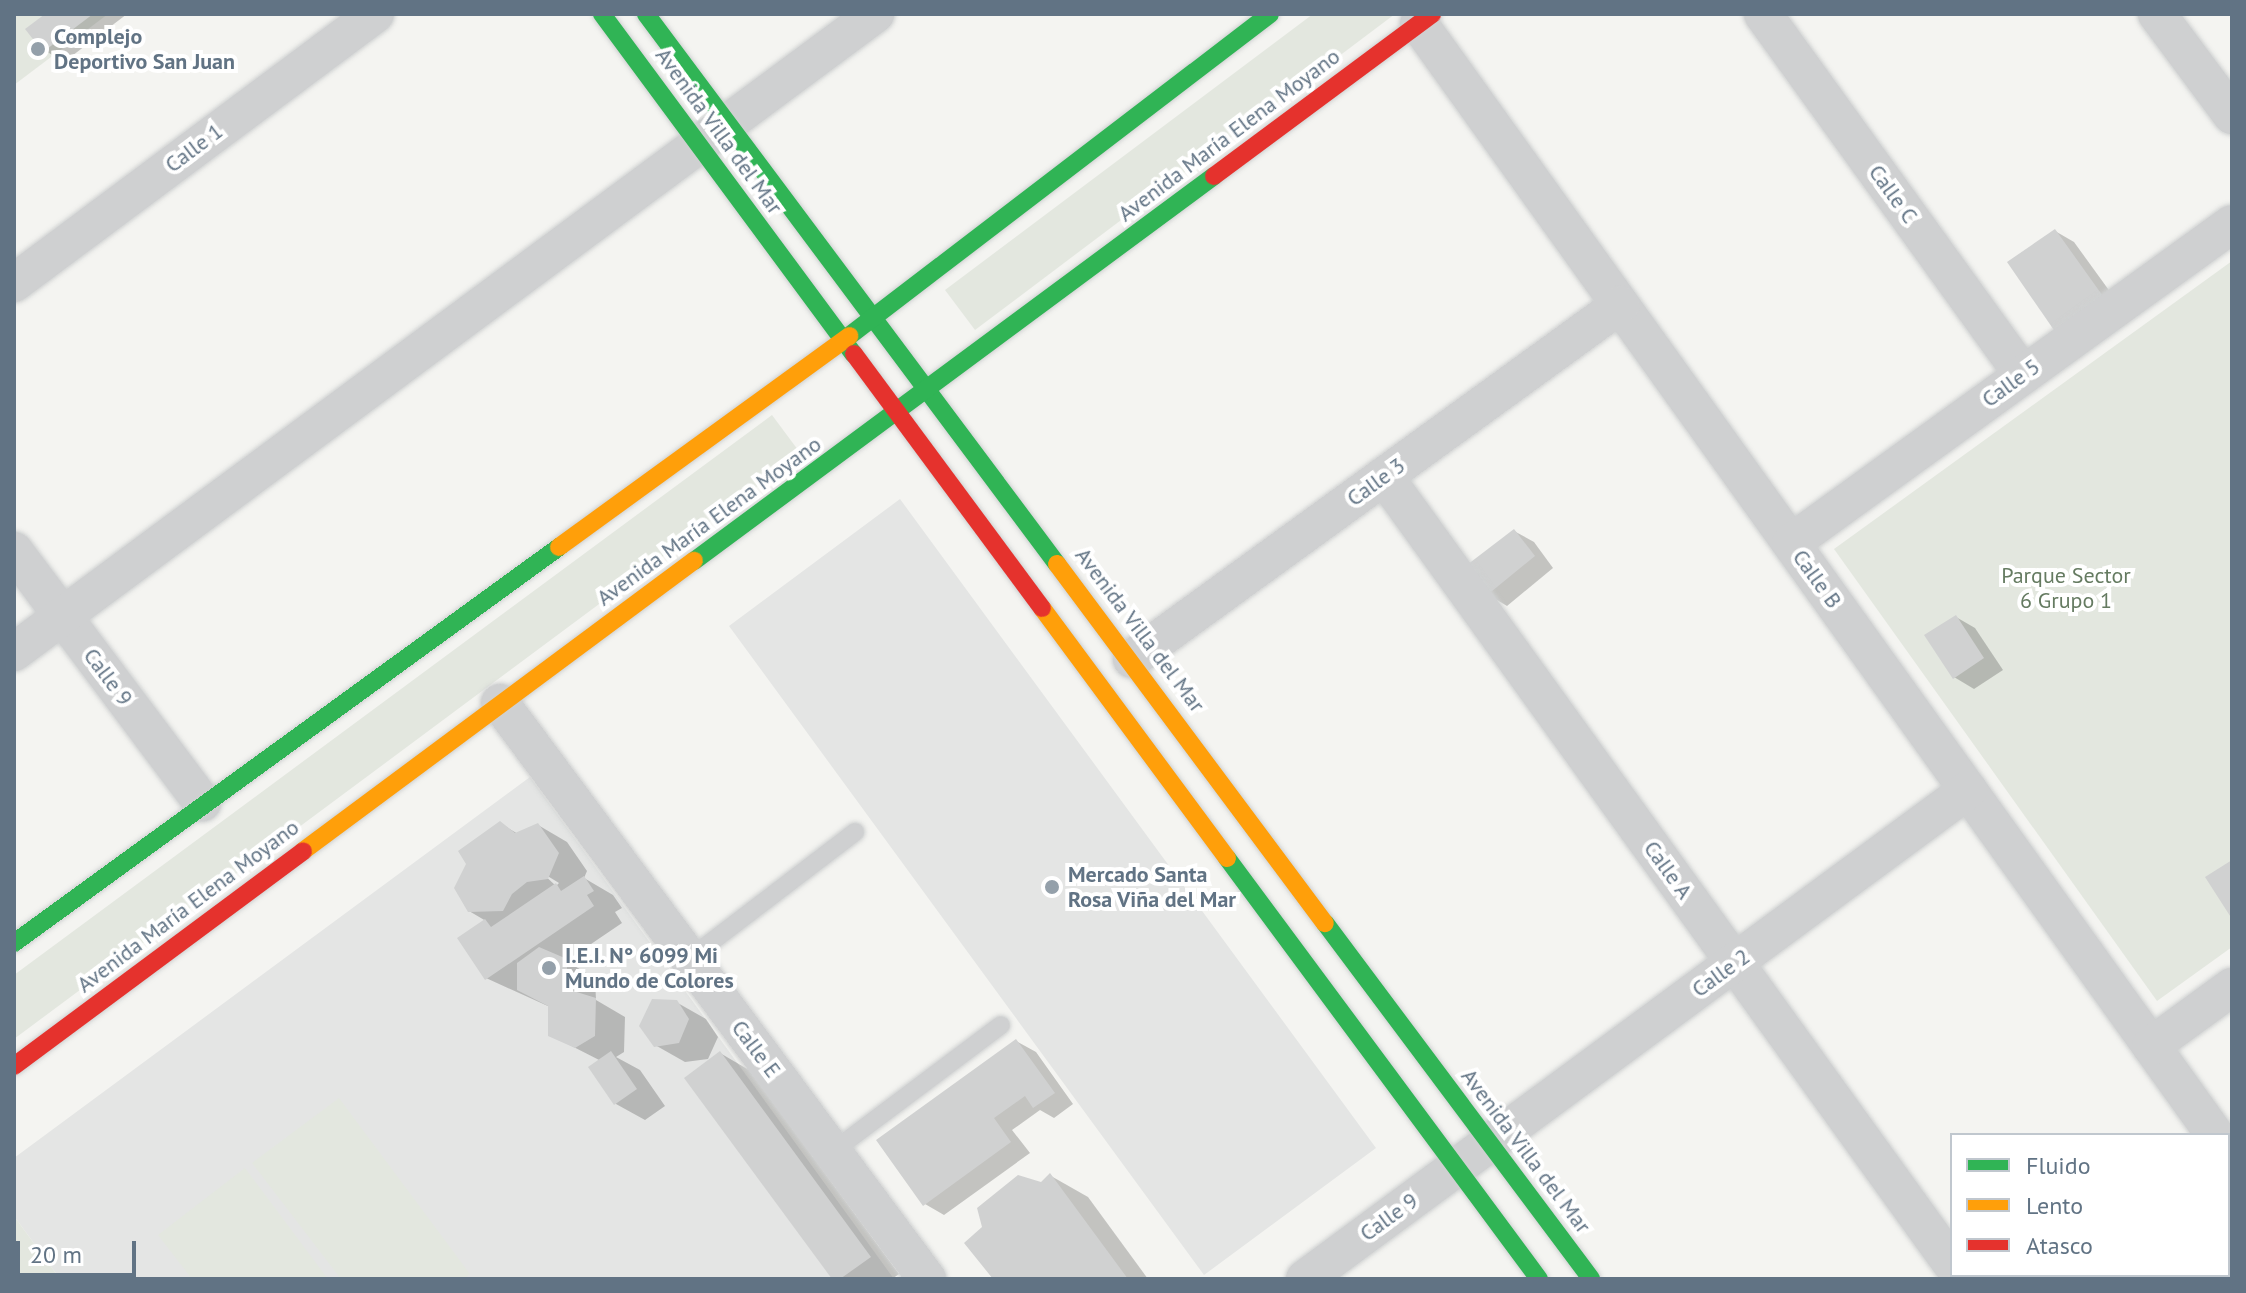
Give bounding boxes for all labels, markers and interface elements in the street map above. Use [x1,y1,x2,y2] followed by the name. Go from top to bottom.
[54,23,235,74] place label: Complejo Deportivo San Juan
[29,40,47,58] marker: Complejo Deportivo San Juan
[650,43,788,219] street label: Avenida Villa del Mar
[1113,43,1345,227] street label: Avenida María Elena Moyano
[160,118,228,178] street label: Calle 1
[1863,160,1923,228] street label: Calle C
[1977,353,2045,413] street label: Calle 5
[592,431,826,611] street label: Avenida María Elena Moyano
[1342,452,1410,512] street label: Calle 3
[1069,542,1211,718] street label: Avenida Villa del Mar
[1787,545,1847,613] street label: Calle B
[2001,562,2131,614] park label: Parque Sector 6 Grupo 1
[78,643,138,711] street label: Calle 9
[72,814,304,998] street label: Avenida María Elena Moyano
[1638,836,1698,904] street label: Calle A
[1068,861,1237,912] place label: Mercado Santa Rosa Viña del Mar
[1043,878,1061,896] marker: Mercado Santa Rosa Viña del Mar
[565,942,734,994] place label: I.E.I. N° 6099 Mi Mundo de Colores
[1687,943,1755,1003] street label: Calle 2
[540,959,558,977] marker: I.E.I. N° 6099 Mi Mundo de Colores
[726,1015,786,1083] street label: Calle E
[1455,1063,1597,1239] street label: Avenida Villa del Mar
[1950,1133,2230,1277] legend
[2026,1150,2091,1181] text: Fluido
[1355,1187,1423,1247] street label: Calle 9
[2026,1190,2083,1221] text: Lento
[20,1225,140,1275] scale bar
[2026,1230,2093,1261] text: Atasco
[30,1239,82,1270] text: 20 m

